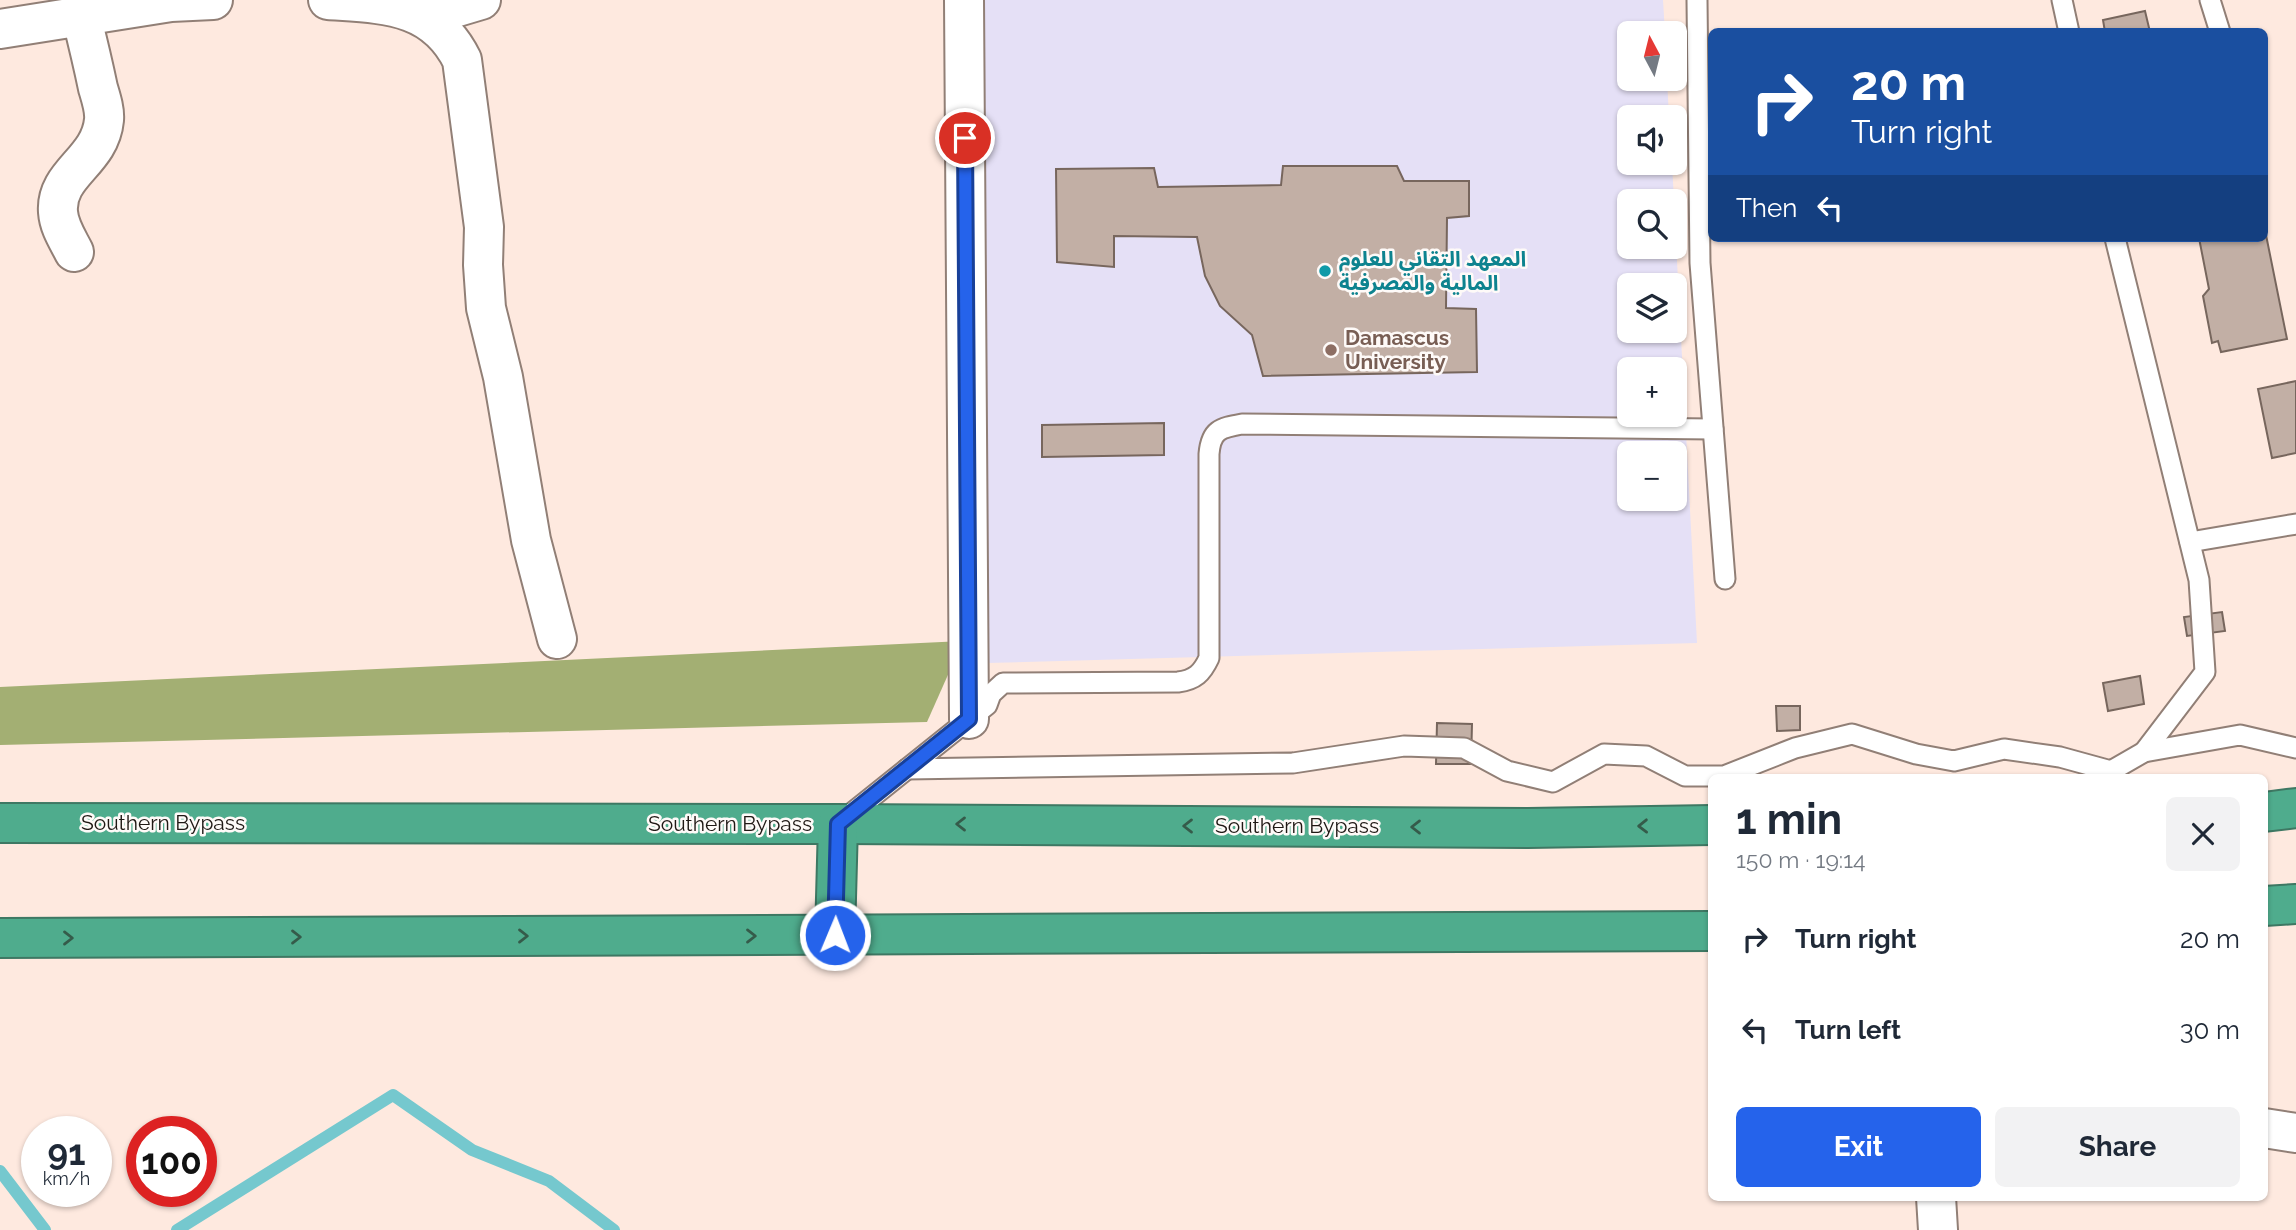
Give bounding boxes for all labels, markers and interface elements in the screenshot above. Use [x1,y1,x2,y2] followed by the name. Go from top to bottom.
[1617,21,1687,91] north arrow
[1617,21,1687,511] map controls
[1851,54,1966,111] text: 20 m
[1736,56,1827,147] icon: right
[1617,105,1687,175] button: sound
[935,108,995,168] pin
[1851,113,1992,150] text: Turn right
[946,119,984,157] icon: arrive
[1617,189,1687,259] button: search
[1811,189,1849,227] icon: left
[1736,193,1797,223] text: Then
[1339,246,1526,295] place label: المعهد التقاني للعلوم المالية والمصرفية
[1317,263,1333,279] marker: المعهد التقاني للعلوم المالية والمصرفية
[1617,273,1687,343] button: layers
[1345,325,1449,374] place label: Damascus University
[1323,342,1339,358] marker: Damascus University
[1617,357,1687,427] button: +
[1617,441,1687,511] button: −
[1736,795,1842,844] text: 1 min
[2166,797,2240,871] button: close
[81,810,245,835] street label: Southern Bypass
[648,811,812,836] street label: Southern Bypass
[1215,813,1379,838] street label: Southern Bypass
[955,816,966,832] one-way arrow
[1183,818,1193,834] one-way arrow
[1638,818,1648,834] one-way arrow
[1410,819,1421,835] one-way arrow
[1736,846,1866,873] text: 150 m · 19:14
[798,898,872,972] position arrow
[1736,920,1774,958] icon: right
[1795,924,1916,954] text: Turn right
[2180,924,2240,954] text: 20 m
[518,928,529,944] one-way arrow
[746,928,756,944] one-way arrow
[291,929,301,945] one-way arrow
[63,930,74,946] one-way arrow
[1736,1011,1774,1049] icon: left
[1795,1015,1901,1045] text: Turn left
[2180,1015,2240,1045] text: 30 m
[1736,1107,1981,1187] button: Exit
[1995,1107,2240,1187] button: Share
[126,1116,217,1207] speed limit sign: 100
[48,1132,85,1173] text: 91
[43,1168,90,1189] text: km/h

